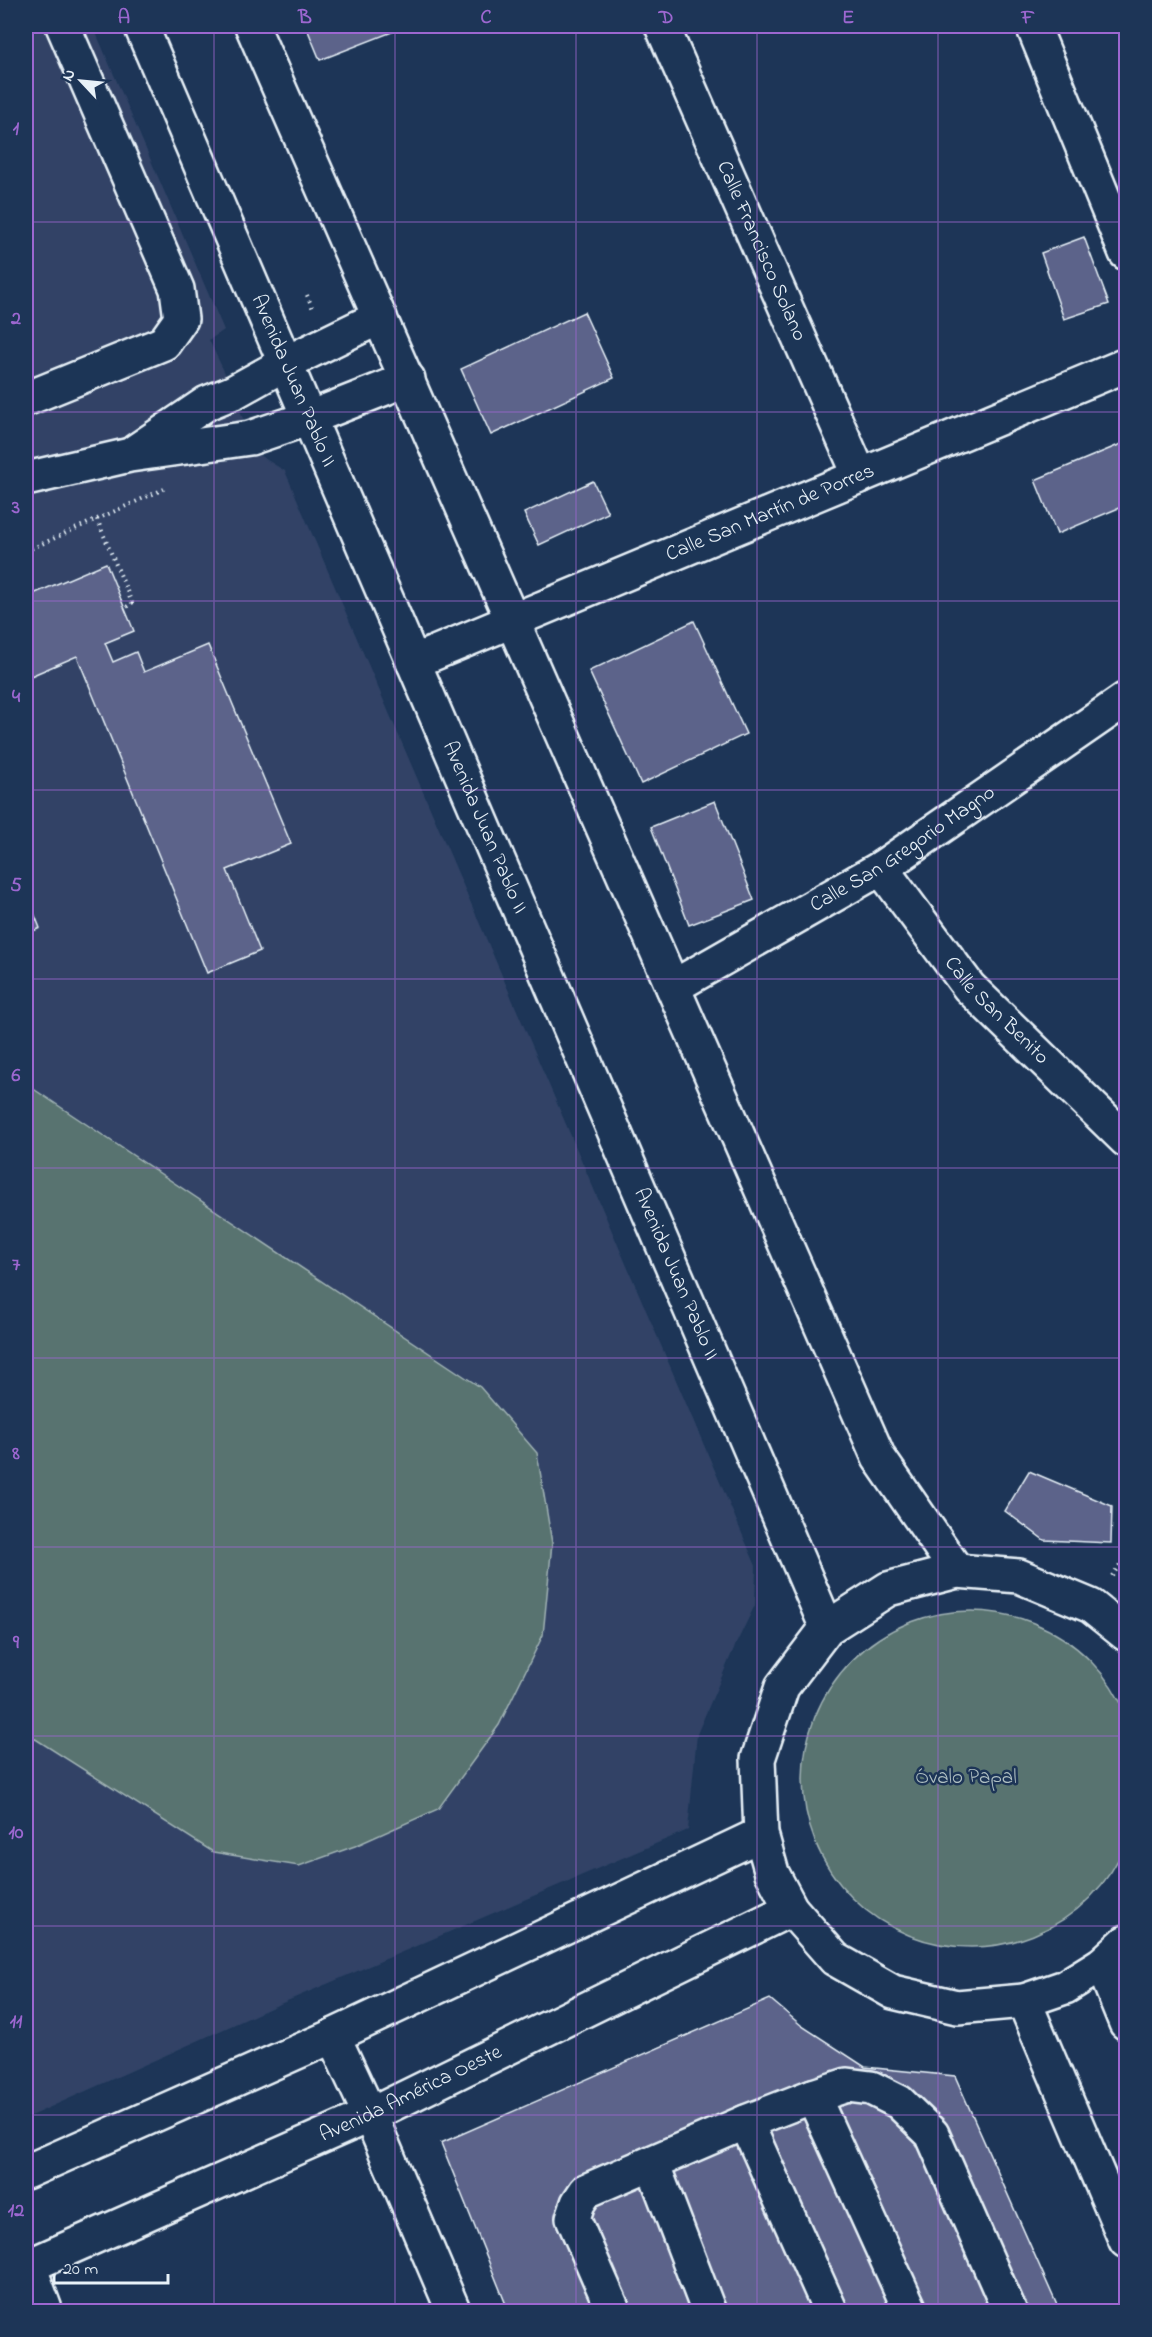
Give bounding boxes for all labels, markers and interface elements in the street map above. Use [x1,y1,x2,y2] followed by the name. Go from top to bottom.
[118,4,130,33] text: A
[297,4,312,33] text: B
[481,4,492,33] text: C
[658,4,673,33] text: D
[842,4,854,33] text: E
[1021,4,1035,33] text: F
[51,51,111,111] north arrow
[56,65,83,85] text: N
[13,115,20,144] text: 1
[708,156,814,346] street label: Calle Francisco Solano
[243,290,343,472] street label: Avenida Juan Pablo II
[10,305,21,334] text: 2
[661,456,879,570] street label: Calle San Martín de Porres
[11,494,20,523] text: 3
[12,683,21,712] text: 4
[434,737,534,919] street label: Avenida Juan Pablo II
[805,778,1002,921] street label: Calle San Gregorio Magno
[10,872,22,901] text: 5
[937,950,1056,1072] street label: Calle San Benito
[12,1062,21,1091] text: 6
[625,1183,726,1365] street label: Avenida Juan Pablo II
[12,1251,21,1280] text: 7
[11,1440,20,1469] text: 8
[12,1629,20,1658] text: 9
[915,1763,1017,1793] park label: Óvalo Papal
[9,1819,24,1848] text: 10
[10,2008,23,2037] text: 11
[315,2037,508,2150] street label: Avenida América Oeste
[8,2197,24,2226] text: 12
[54,2247,168,2285] scale bar
[63,2257,98,2283] text: 20 m

